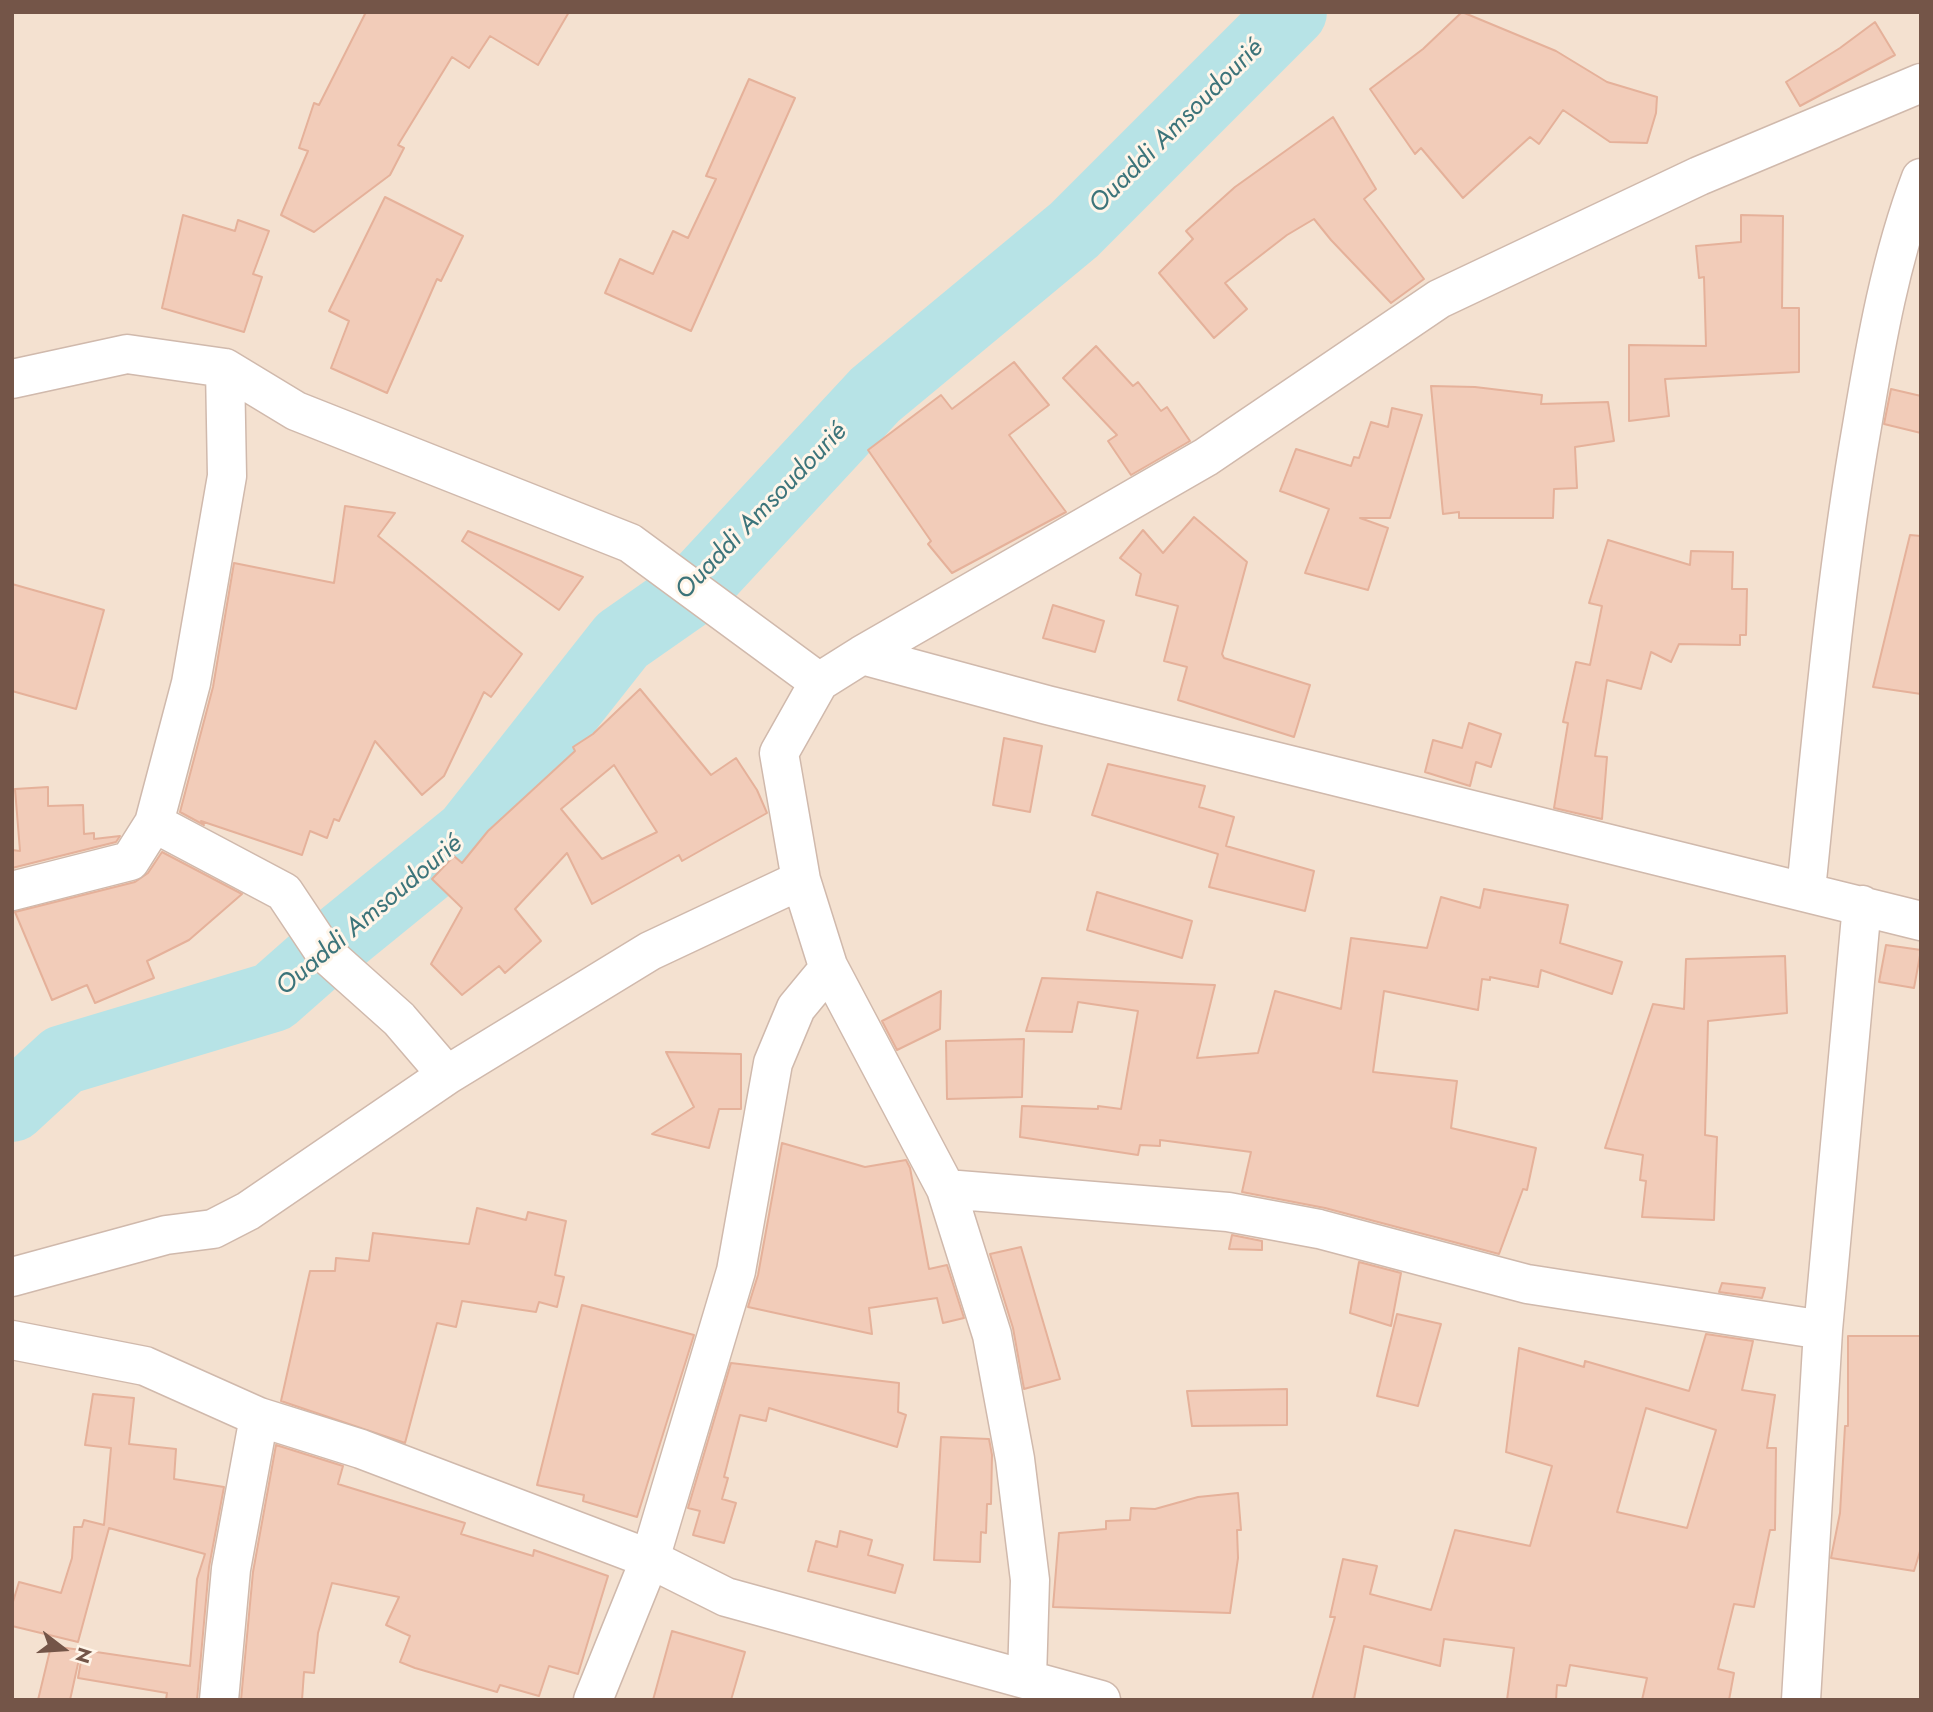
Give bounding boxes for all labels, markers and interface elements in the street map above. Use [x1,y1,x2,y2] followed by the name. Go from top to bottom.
[1083,33,1271,221] water label: Ouaddi Amsoudourié
[670,417,854,607] water label: Ouaddi Amsoudourié
[270,829,470,1003] water label: Ouaddi Amsoudourié
[28,1614,98,1684] north arrow
[68,1644,99,1666] text: N

